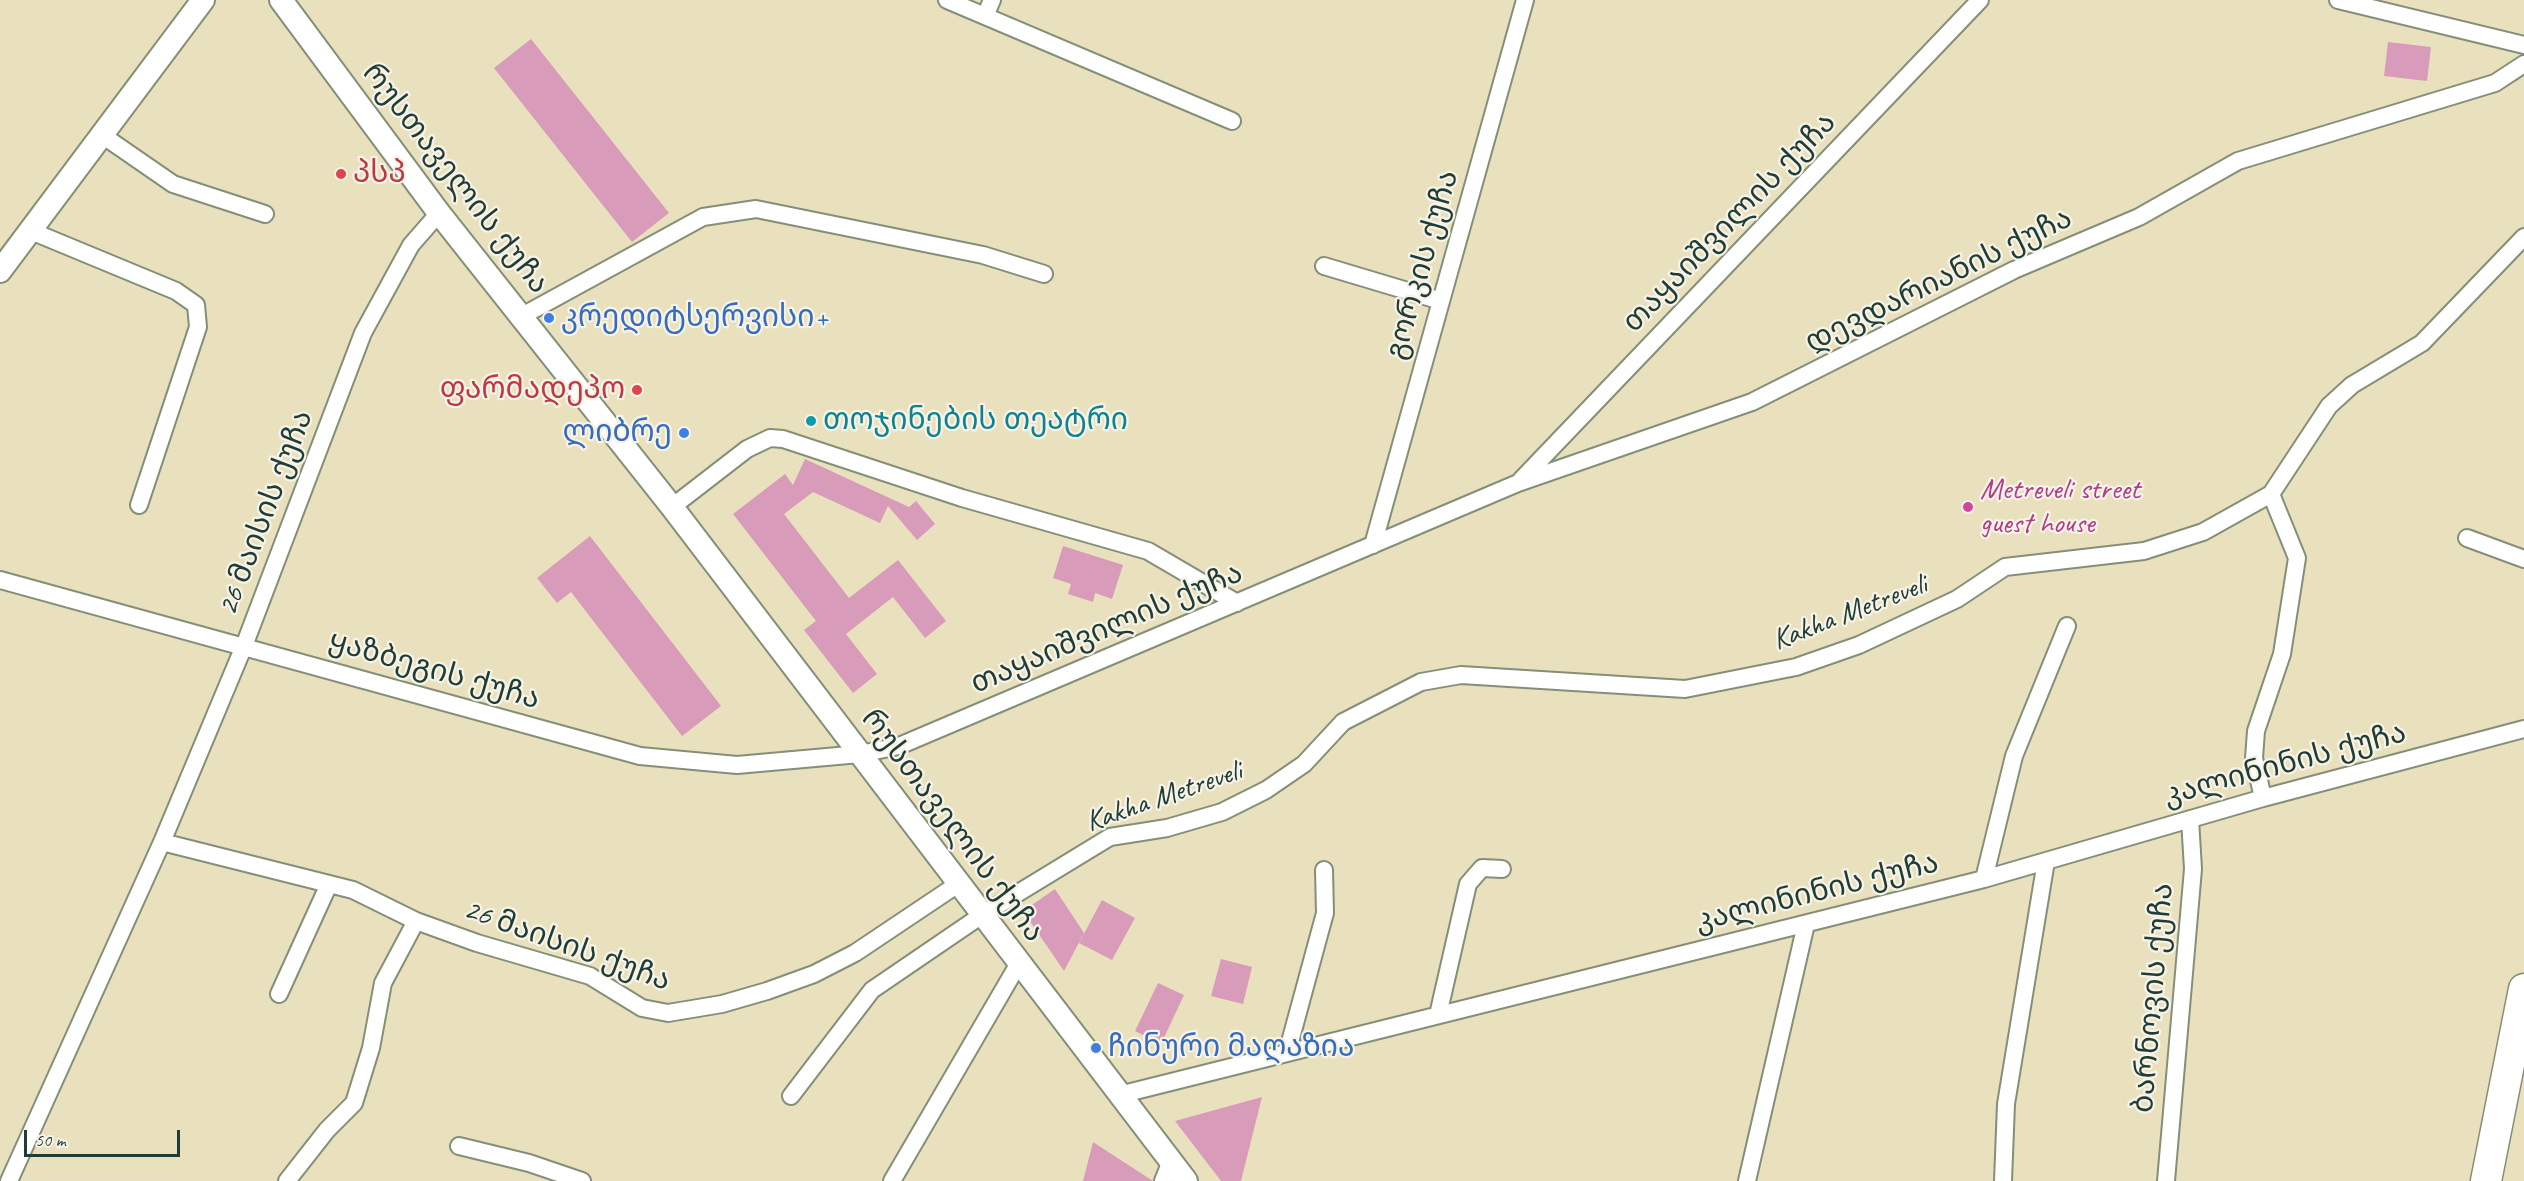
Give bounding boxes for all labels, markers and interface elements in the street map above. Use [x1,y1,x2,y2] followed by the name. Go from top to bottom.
[354,57,556,301] street label: რუსთაველის ქუჩა
[1616,106,1844,340] street label: თაყაიშვილის ქუჩა
[353,156,406,192] place label: პსპ
[1379,166,1467,364] street label: გორკის ქუჩა
[334,167,348,181] marker: პსპ
[1800,201,2078,361] street label: დევდარიანის ქუჩა
[561,300,828,336] place label: კრედიტსერვისი+
[542,311,556,325] marker: კრედიტსერვისი+
[440,372,625,408] place label: ფარმადეპო
[630,383,644,397] marker: ფარმადეპო
[823,403,1128,439] place label: თოჯინების თეატრი
[210,405,322,621] street label: 26 მაისის ქუჩა
[804,414,818,428] marker: თოჯინების თეატრი
[563,415,672,451] place label: ლიბრე
[677,426,691,440] marker: ლიბრე
[1980,472,2140,542] place label: Metreveli street guest house
[1961,500,1975,514] marker: Metreveli street guest house
[966,555,1248,703] street label: თაყაიშვილის ქუჩა
[1768,567,1932,659] street label: Kakha Metreveli
[324,624,544,718] street label: ყაზბეგის ქუჩა
[853,702,1051,950] street label: რუსთაველის ქუჩა
[2160,715,2410,815] street label: კალინინის ქუჩა
[1081,753,1247,841] street label: Kakha Metreveli
[1692,845,1942,941] street label: კალინინის ქუჩა
[2126,882,2182,1114] street label: ბარნოვის ქუჩა
[459,892,675,1000] street label: 26 მაისის ქუჩა
[1108,1030,1354,1066] place label: ჩინური მაღაზია
[1089,1041,1103,1055] marker: ჩინური მაღაზია
[27,1118,183,1156] scale bar
[35,1129,66,1151] text: 50 m

